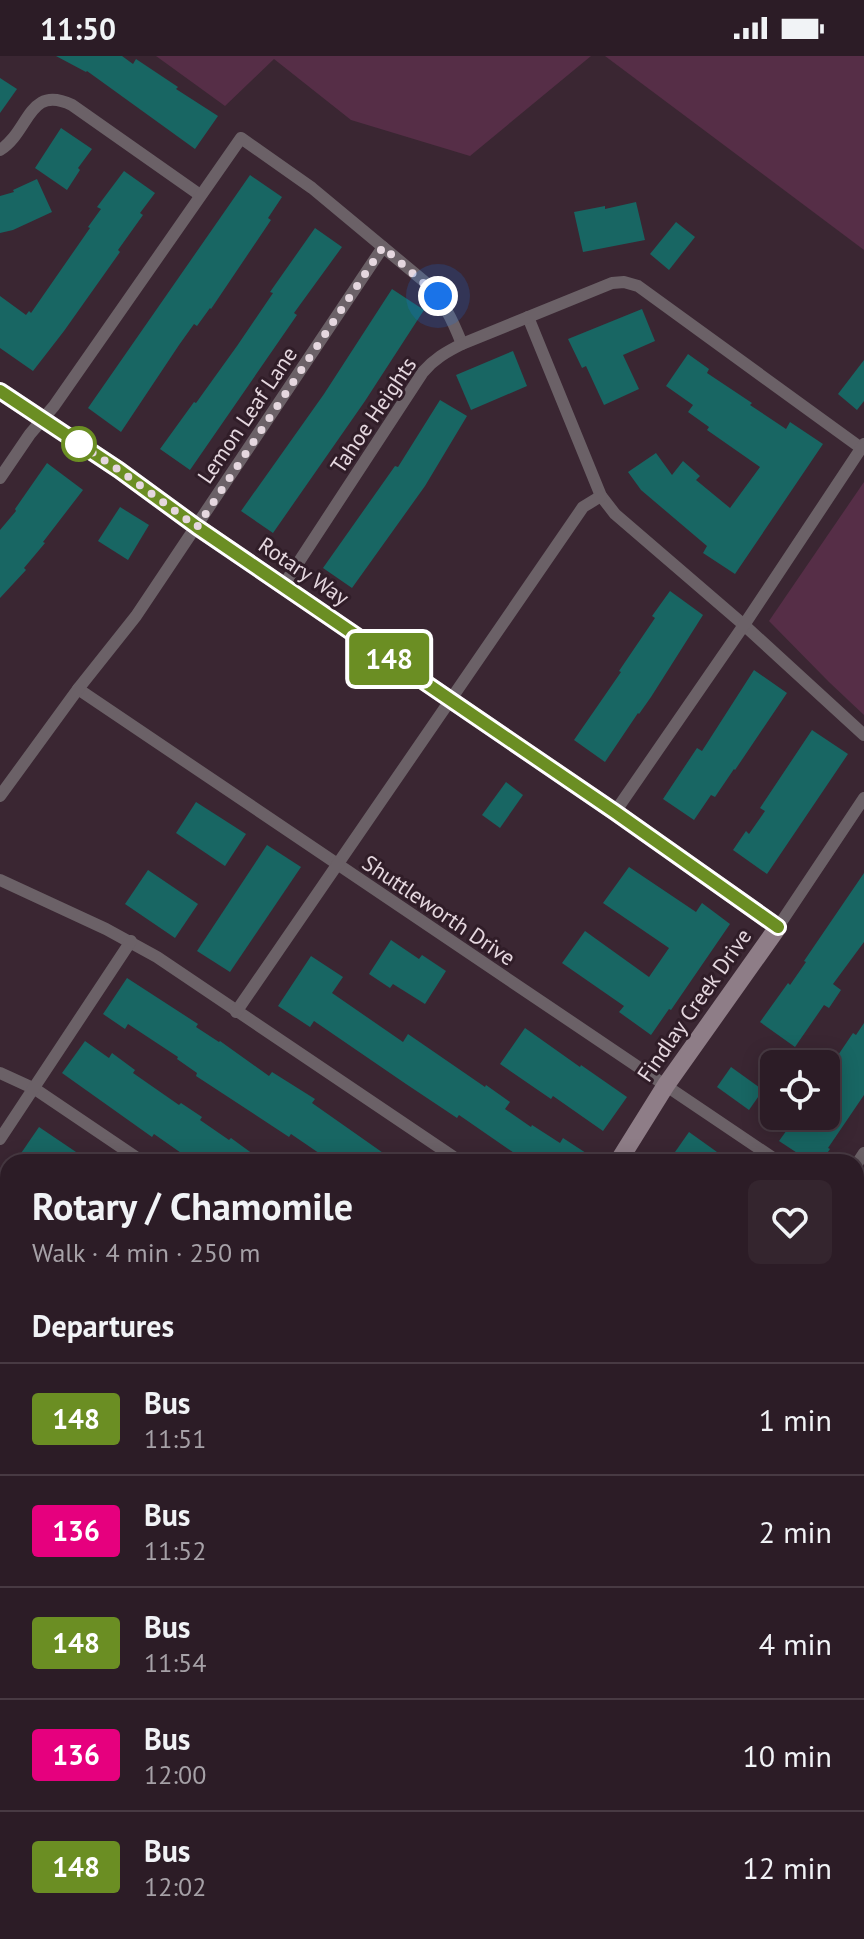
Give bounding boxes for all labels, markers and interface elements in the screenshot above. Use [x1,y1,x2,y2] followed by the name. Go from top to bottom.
[40,9,116,48] text: 11:50
[418,276,458,316] your location
[191,341,303,489] street label: Lemon Leaf Lane
[324,352,422,478] street label: Tahoe Heights
[62,427,96,461] unlabelled marker
[253,531,355,612] street label: Rotary Way
[343,633,435,685] line badge: 148
[365,640,413,677] text: 148
[357,849,521,971] street label: Shuttleworth Drive
[631,923,757,1087] street label: Findlay Creek Drive
[760,1050,840,1130] map controls
[760,1050,840,1130] button: locate
[748,1180,832,1264] button: heart
[32,1181,353,1230] text: Rotary / Chamomile
[32,1236,260,1269] text: Walk · 4 min · 250 m
[32,1306,174,1345] text: Departures
[144,1383,191,1422] text: Bus
[52,1400,100,1437] text: 148
[759,1400,832,1439] text: 1 min
[144,1422,206,1455] text: 11:51
[144,1495,191,1534] text: Bus
[52,1512,100,1549] text: 136
[759,1512,832,1551] text: 2 min
[144,1534,206,1567] text: 11:52
[144,1607,191,1646] text: Bus
[52,1624,100,1661] text: 148
[759,1624,832,1663] text: 4 min
[144,1646,206,1679] text: 11:54
[144,1719,191,1758] text: Bus
[52,1736,100,1773] text: 136
[742,1736,832,1775] text: 10 min
[144,1758,206,1791] text: 12:00
[144,1831,191,1870] text: Bus
[52,1848,100,1885] text: 148
[742,1848,832,1887] text: 12 min
[144,1870,206,1903] text: 12:02

